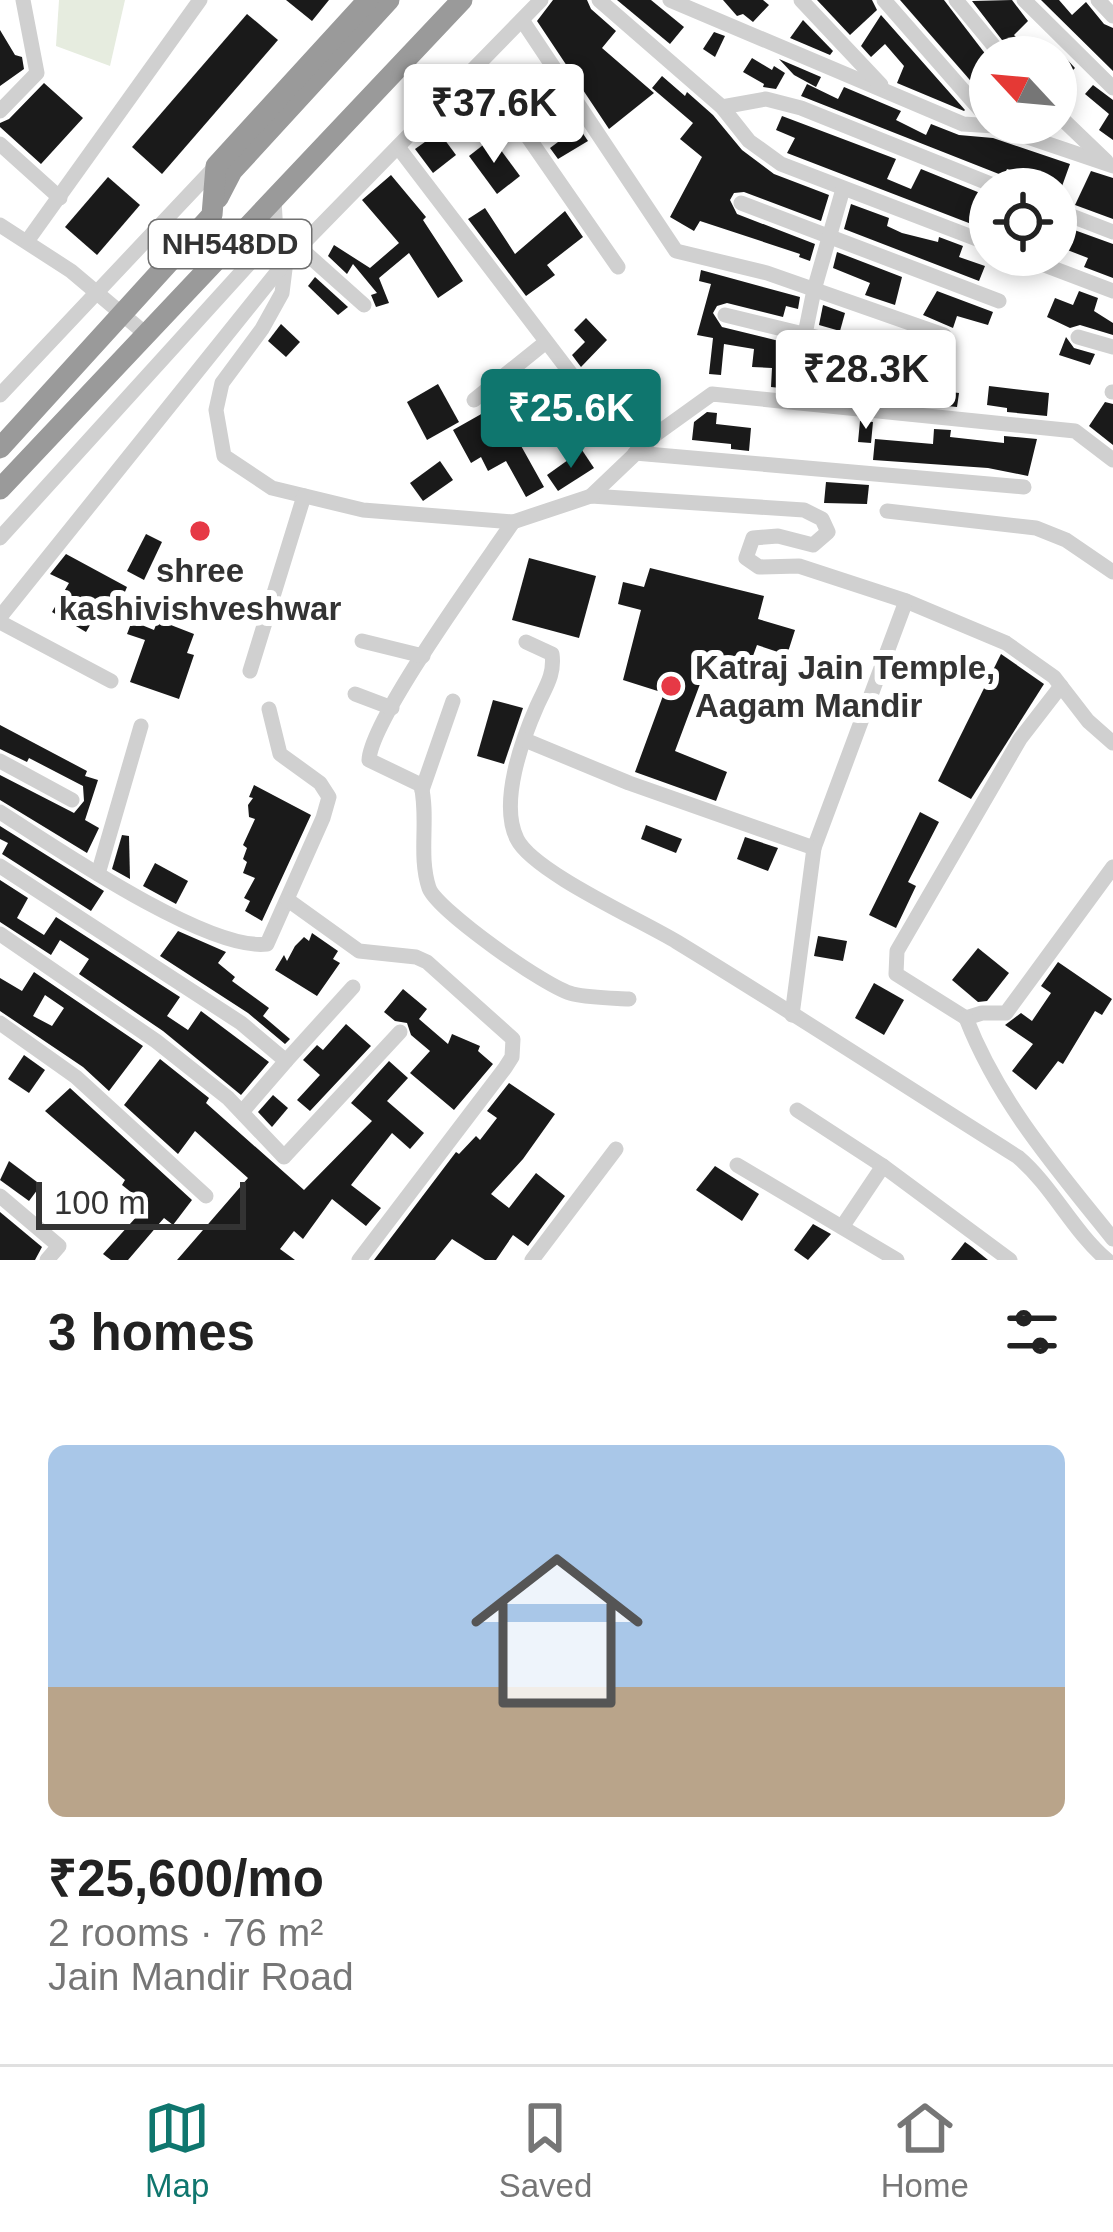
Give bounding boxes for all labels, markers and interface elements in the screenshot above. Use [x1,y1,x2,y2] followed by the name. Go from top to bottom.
[969,36,1077,144] north arrow
[969,36,1077,276] map controls
[396,64,592,166] pin: ₹37.6K
[431,81,557,124] text: ₹37.6K
[969,168,1077,276] button: locate
[149,220,311,268] road number: NH548DD
[768,330,964,432] pin: ₹28.3K
[803,347,929,390] text: ₹28.3K
[473,369,669,471] pin: ₹25.6K
[508,386,634,429] text: ₹25.6K
[187,518,213,544] marker: shree kashivishveshwar
[59,552,341,627] place label: shree kashivishveshwar
[695,649,995,724] place label: Katraj Jain Temple, Aagam Mandir
[658,673,684,699] marker: Katraj Jain Temple, Aagam Mandir
[36,1176,246,1229] scale bar
[54,1184,146,1221] text: 100 m
[999,1299,1065,1365] icon: filters
[48,1304,255,1361] text: 3 homes
[449,1523,665,1739] icon: home
[48,1850,324,1907] text: ₹25,600/mo
[48,1911,323,1954] text: 2 rooms · 76 m²
[48,1955,354,1998] text: Jain Mandir Road
[144,2095,210,2205] tab: Map
[499,2095,592,2205] tab: Saved
[881,2095,969,2205] tab: Home

